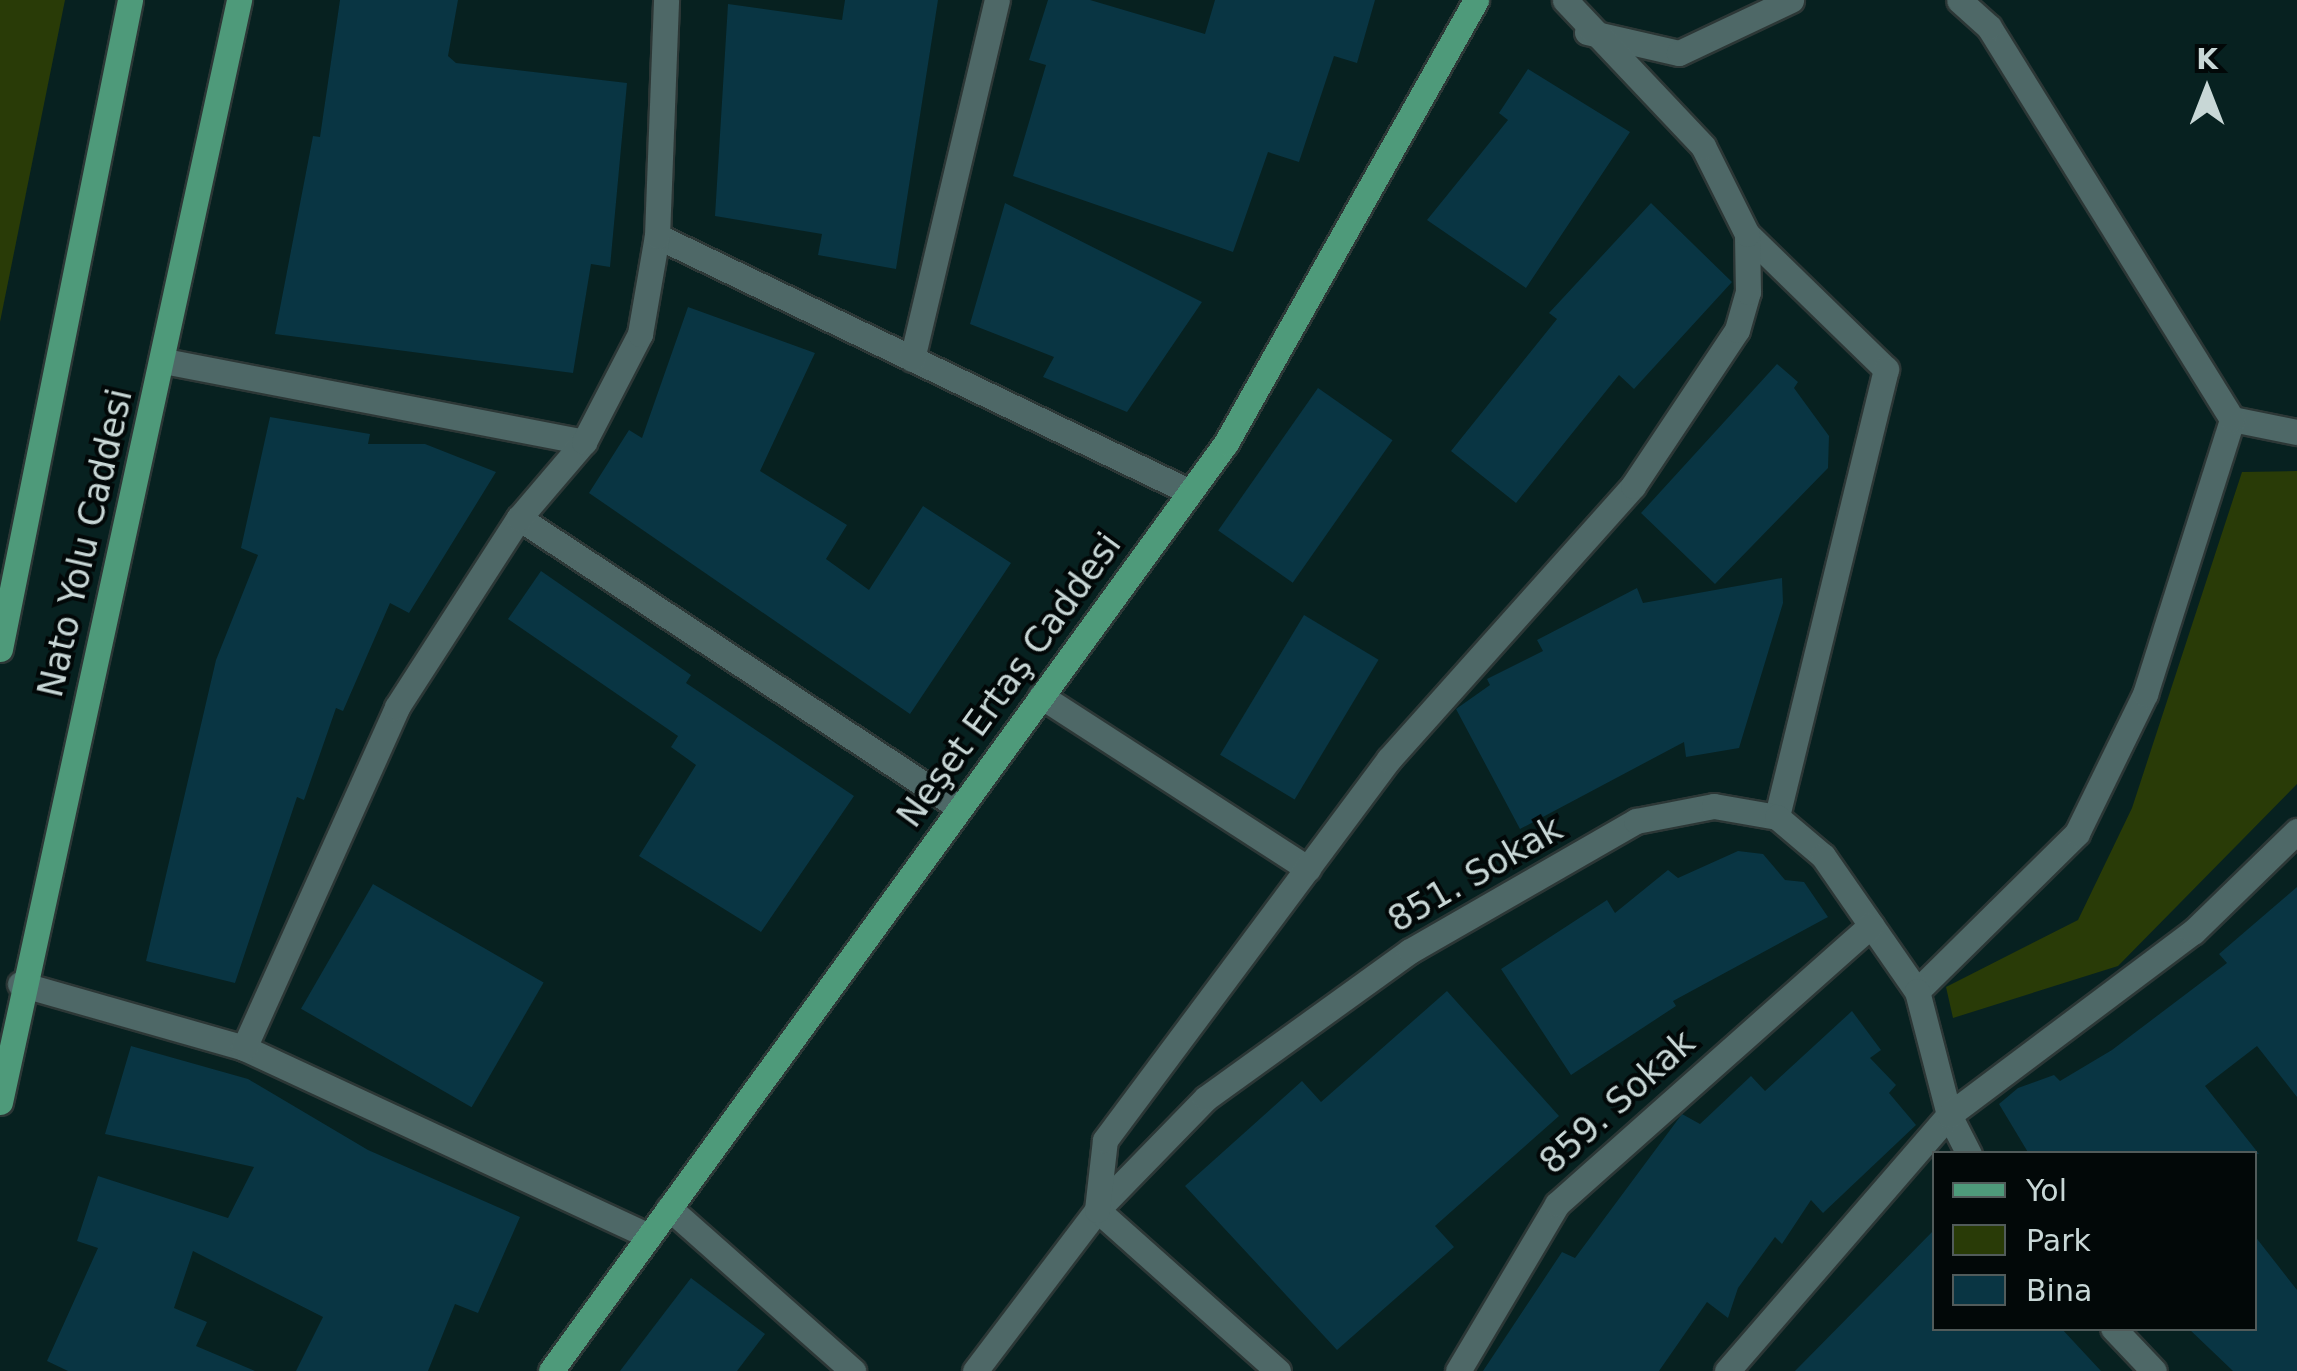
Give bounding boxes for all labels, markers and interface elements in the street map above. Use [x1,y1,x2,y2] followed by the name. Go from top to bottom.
[2157,40,2257,140] north arrow
[2196,43,2218,76] text: K
[29,385,141,701] street label: Nato Yolu Caddesi
[888,525,1130,835] street label: Neşet Ertaş Caddesi
[1380,807,1570,941] street label: 851. Sokak
[1531,1021,1703,1183] street label: 859. Sokak
[1932,1151,2257,1331] legend
[2026,1173,2067,1208] text: Yol
[2026,1223,2091,1258] text: Park
[2026,1273,2092,1308] text: Bina

